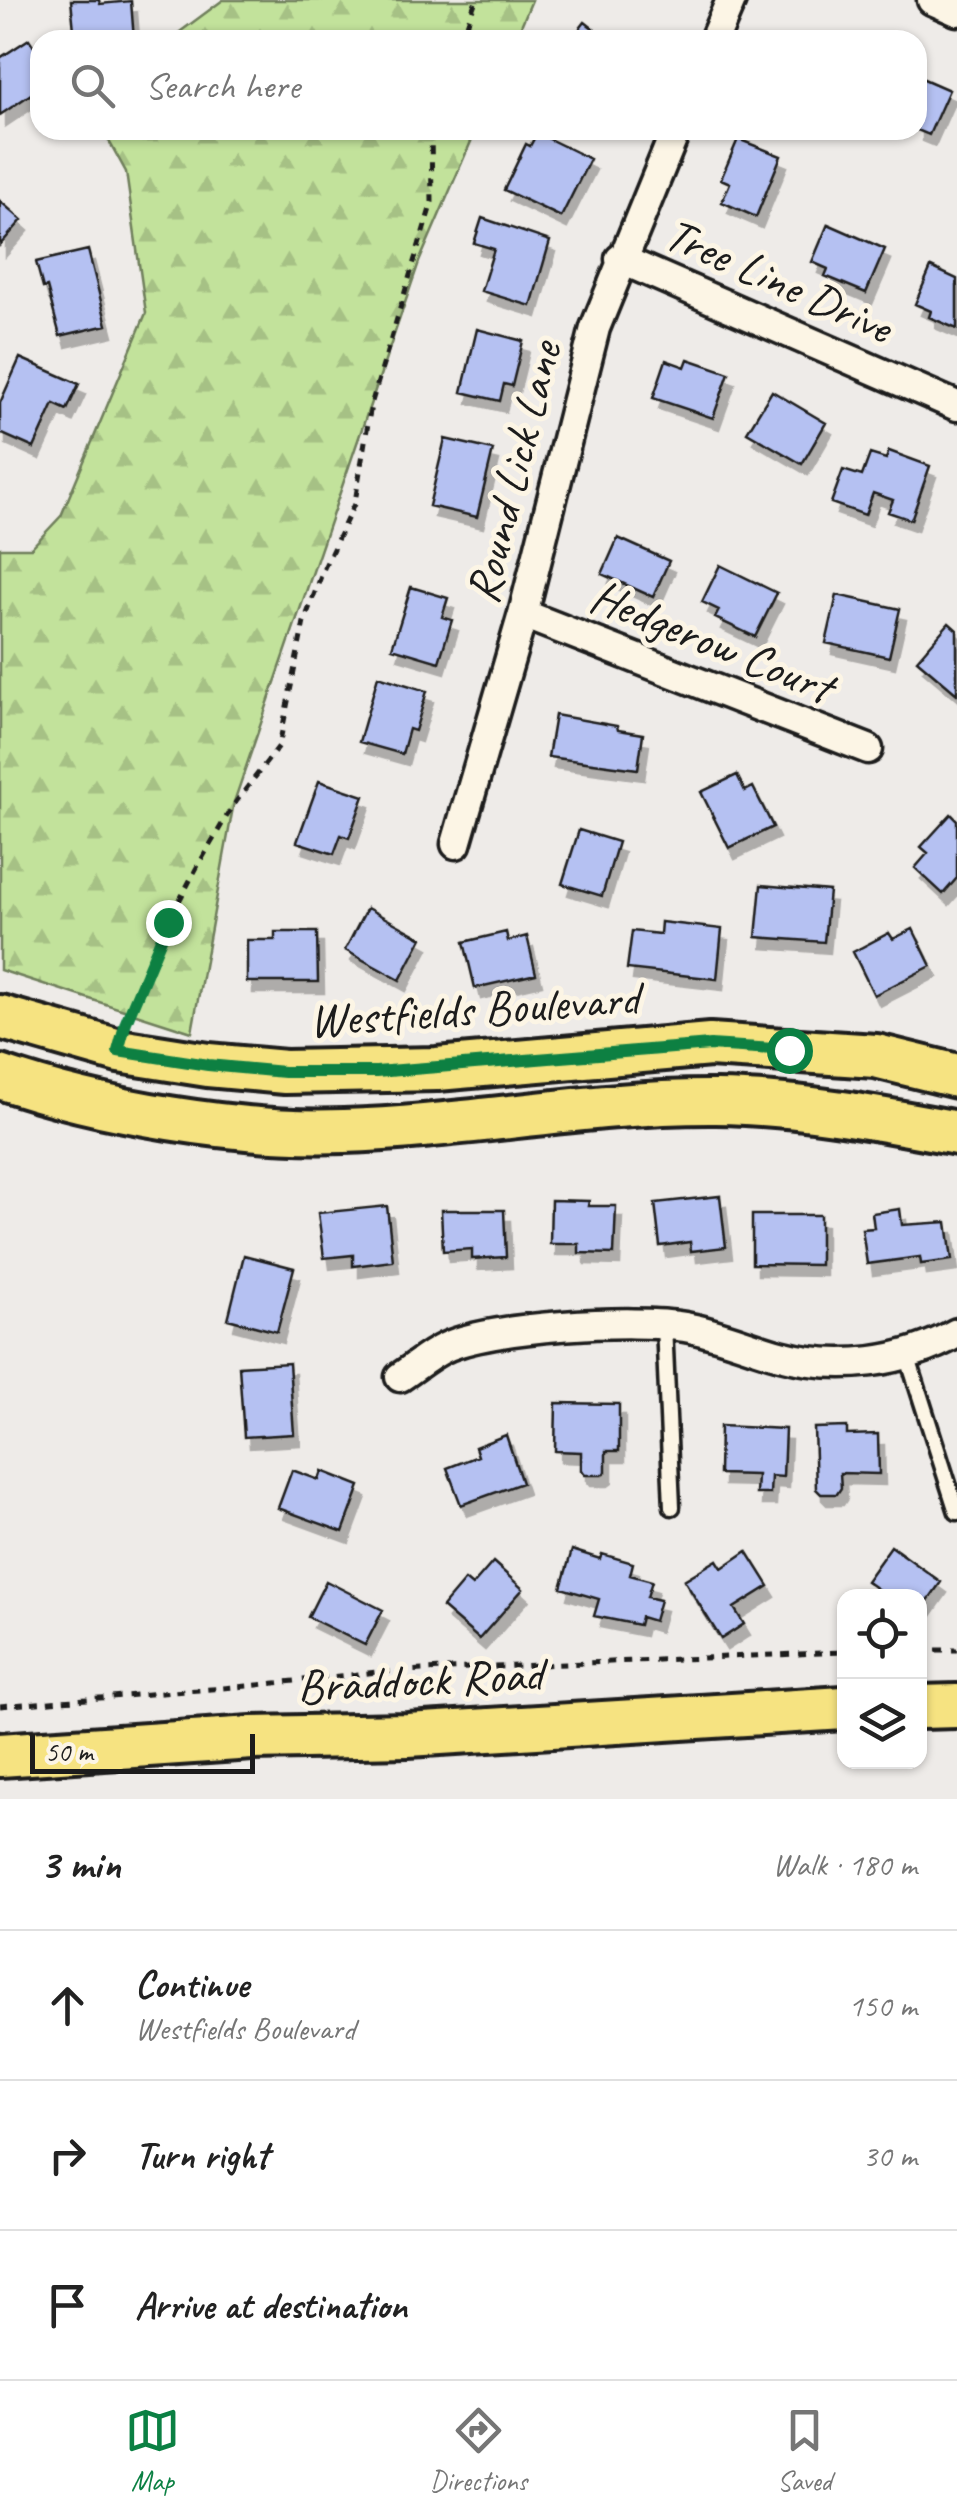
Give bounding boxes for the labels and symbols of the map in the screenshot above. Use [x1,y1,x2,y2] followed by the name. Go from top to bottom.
[656,203,904,358] street label: Tree Line Drive
[452,332,575,609] street label: Round Lick Lane
[582,565,847,719] street label: Hedgerow Court
[146,900,192,946] route end
[307,967,647,1050] street label: Westfields Boulevard
[767,1028,813,1074] route start
[296,1643,551,1716] street label: Braddock Road
[30,1729,255,1774] scale bar

